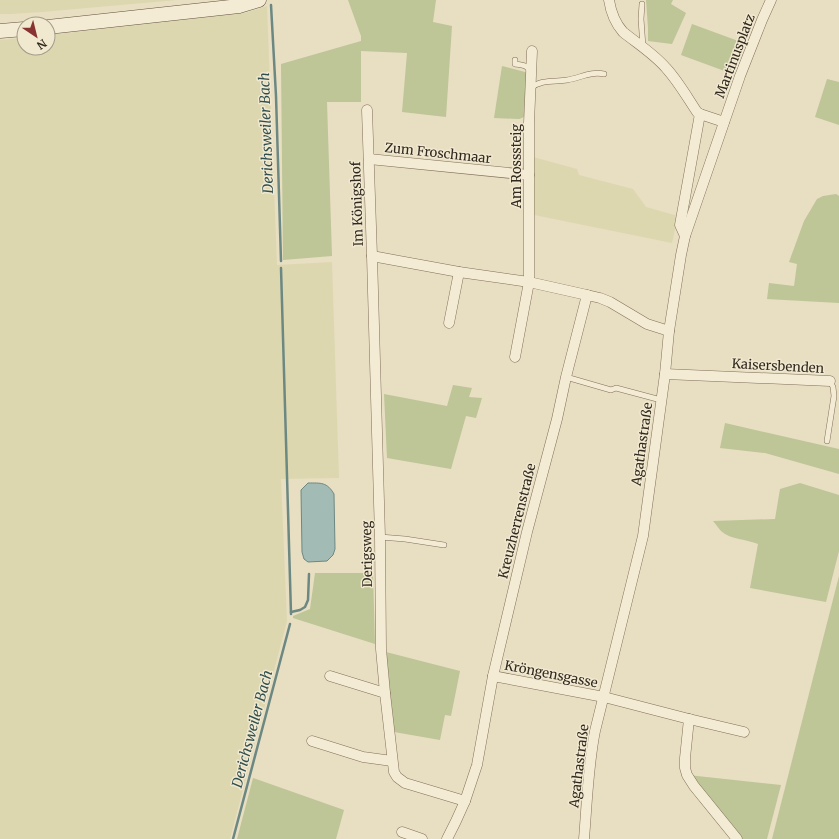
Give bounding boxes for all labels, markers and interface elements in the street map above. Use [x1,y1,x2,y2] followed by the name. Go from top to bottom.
[711,12,759,100] street label: Martinusplatz
[16,16,56,56] north arrow
[34,36,49,53] text: N
[255,72,277,195] water label: Derichsweiler Bach
[508,124,525,209] street label: Am Rosssteig
[384,139,492,167] street label: Zum Froschmaar
[347,160,367,247] street label: Im Königshof
[731,355,825,377] street label: Kaisersbenden
[628,401,656,488] street label: Agathastraße
[494,461,540,581] street label: Kreuzherrenstraße
[358,520,376,587] street label: Derigsweg
[503,657,599,691] street label: Kröngensgasse
[227,668,276,791] water label: Derichsweiler Bach
[565,723,593,810] street label: Agathastraße

